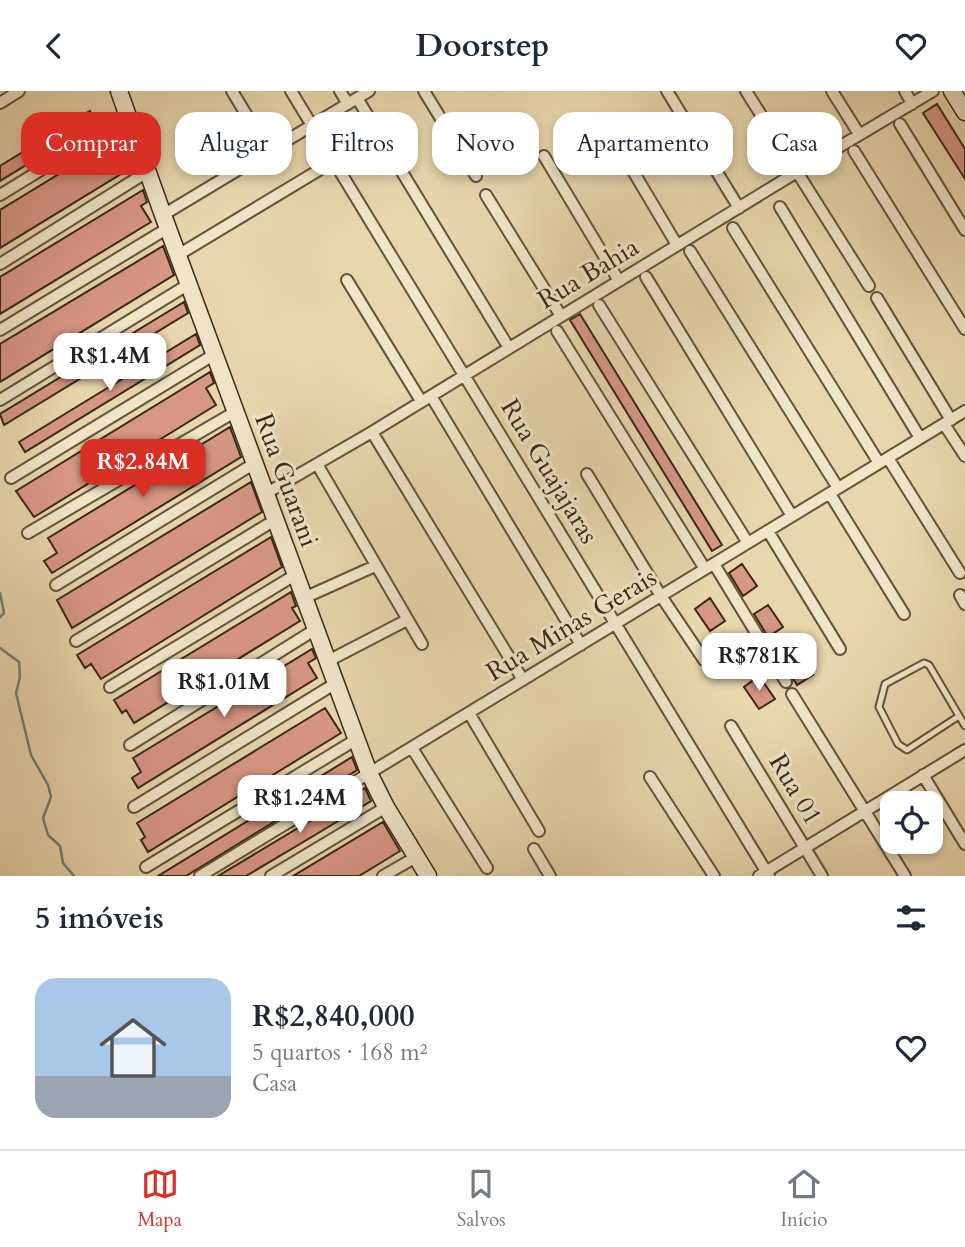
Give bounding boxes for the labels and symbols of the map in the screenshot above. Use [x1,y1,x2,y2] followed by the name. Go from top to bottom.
[531,230,645,317] street label: Rua Bahia
[53,334,167,393] pin: R$1.4M
[493,392,607,550] street label: Rua Guajajaras
[246,409,327,552] street label: Rua Guarani
[78,439,208,499] pin: R$2.84M
[479,560,663,689] street label: Rua Minas Gerais
[702,633,816,693] pin: R$781K
[159,659,289,719] pin: R$1.01M
[761,747,830,831] street label: Rua 01
[235,775,365,835] pin: R$1.24M

